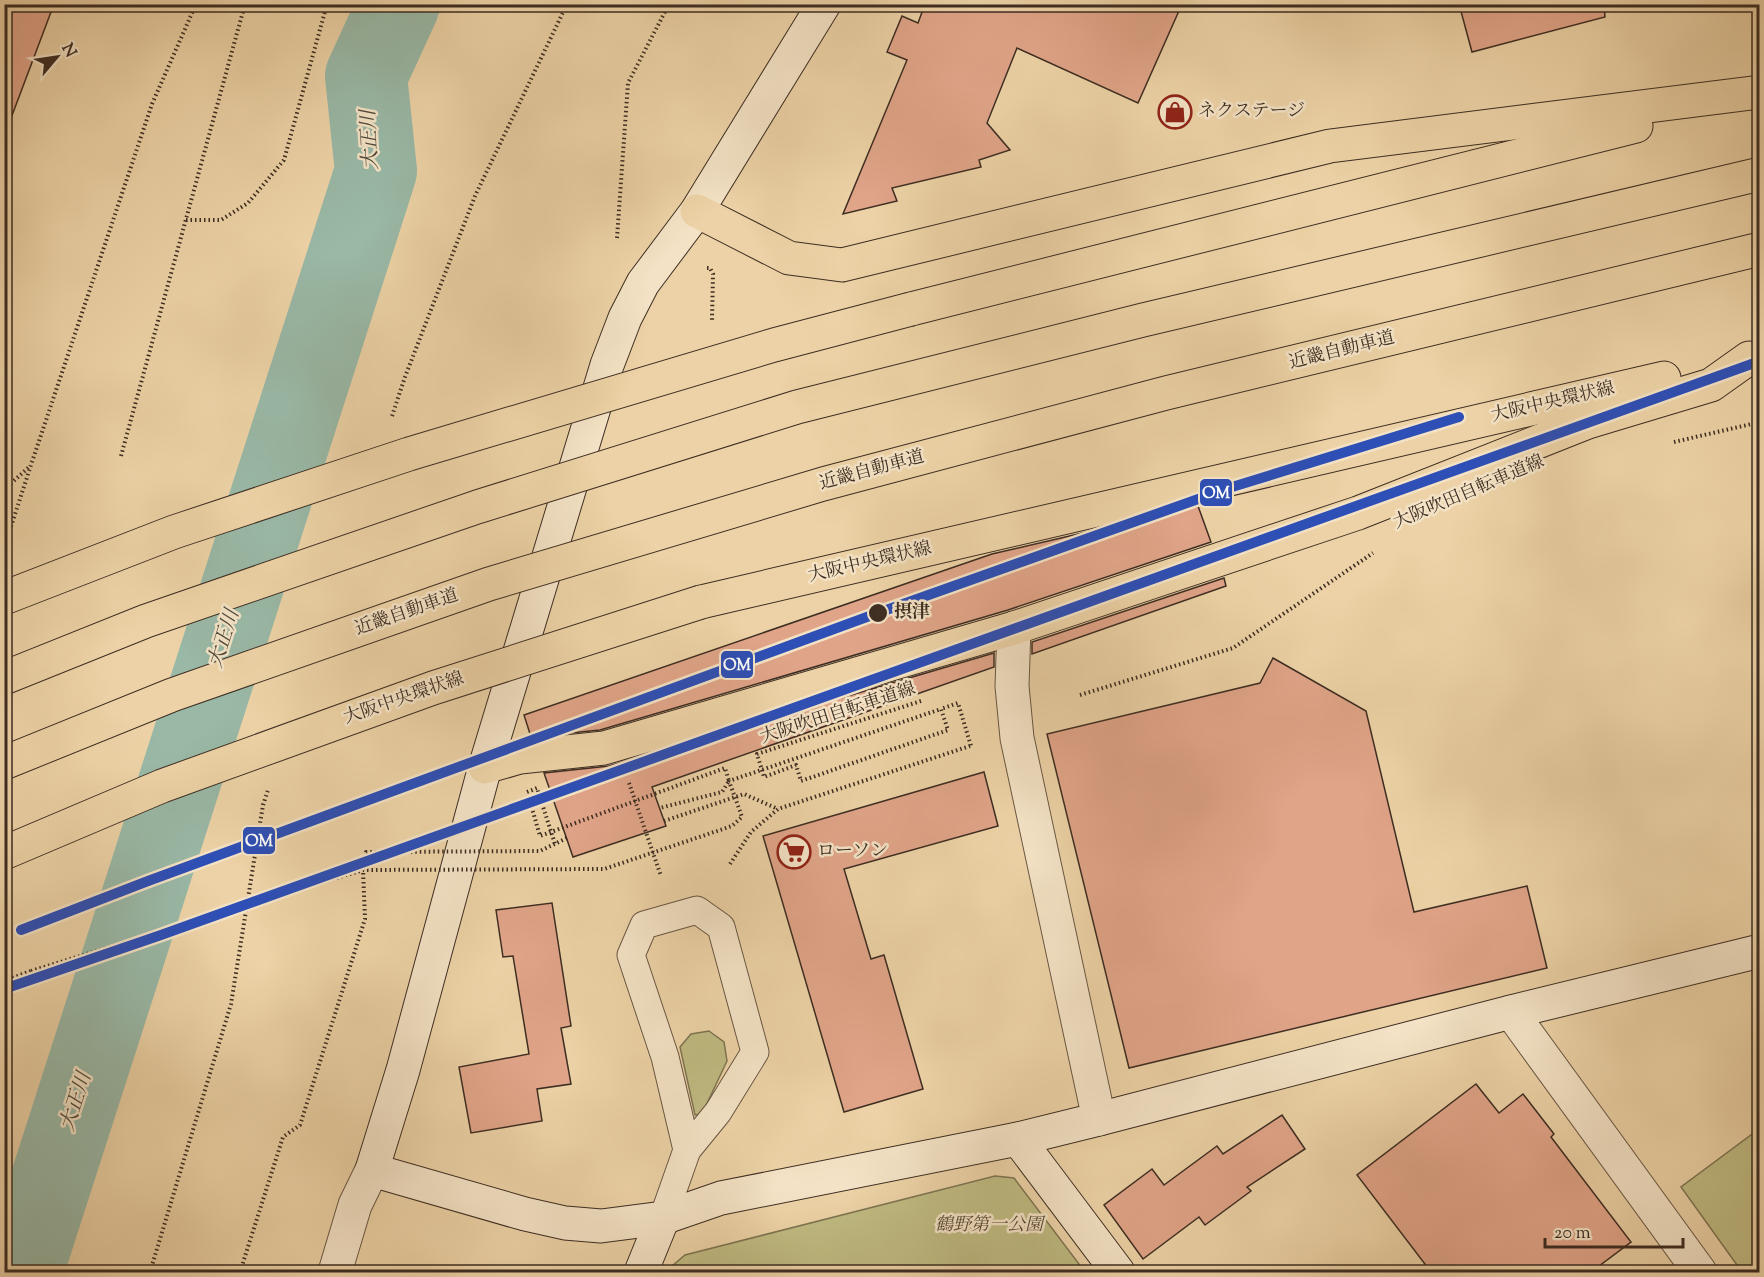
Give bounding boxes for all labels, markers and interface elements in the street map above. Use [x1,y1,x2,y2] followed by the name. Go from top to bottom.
[27,27,87,87] north arrow
[55,40,81,62] text: N
[1157,94,1193,130] shop icon: ネクステージ
[1198,99,1305,125] place label: ネクステージ
[355,107,387,171] water label: 大正川
[1286,325,1398,377] street label: 近畿自動車道
[1489,376,1617,430] street label: 大阪中央環状線
[816,444,928,498] street label: 近畿自動車道
[1389,449,1549,537] street label: 大阪吹田自転車道線
[1199,478,1233,507] line badge: OM
[1202,483,1230,506] text: OM
[806,536,934,590] street label: 大阪中央環状線
[352,583,462,643] street label: 近畿自動車道
[894,600,930,626] place label: 摂津
[867,602,889,624] marker: 摂津
[202,604,249,672] water label: 大正川
[720,650,754,679] line badge: OM
[723,655,751,678] text: OM
[340,666,468,732] street label: 大阪中央環状線
[757,677,919,751] street label: 大阪吹田自転車道線
[242,826,276,855] line badge: OM
[245,831,273,854] text: OM
[776,834,812,870] supermarket icon: ローソン
[817,839,888,865] place label: ローソン
[54,1067,101,1135] water label: 大正川
[1545,1211,1683,1249] scale bar
[935,1213,1046,1239] park label: 鶴野第一公園
[1554,1221,1591,1247] text: 20 m

